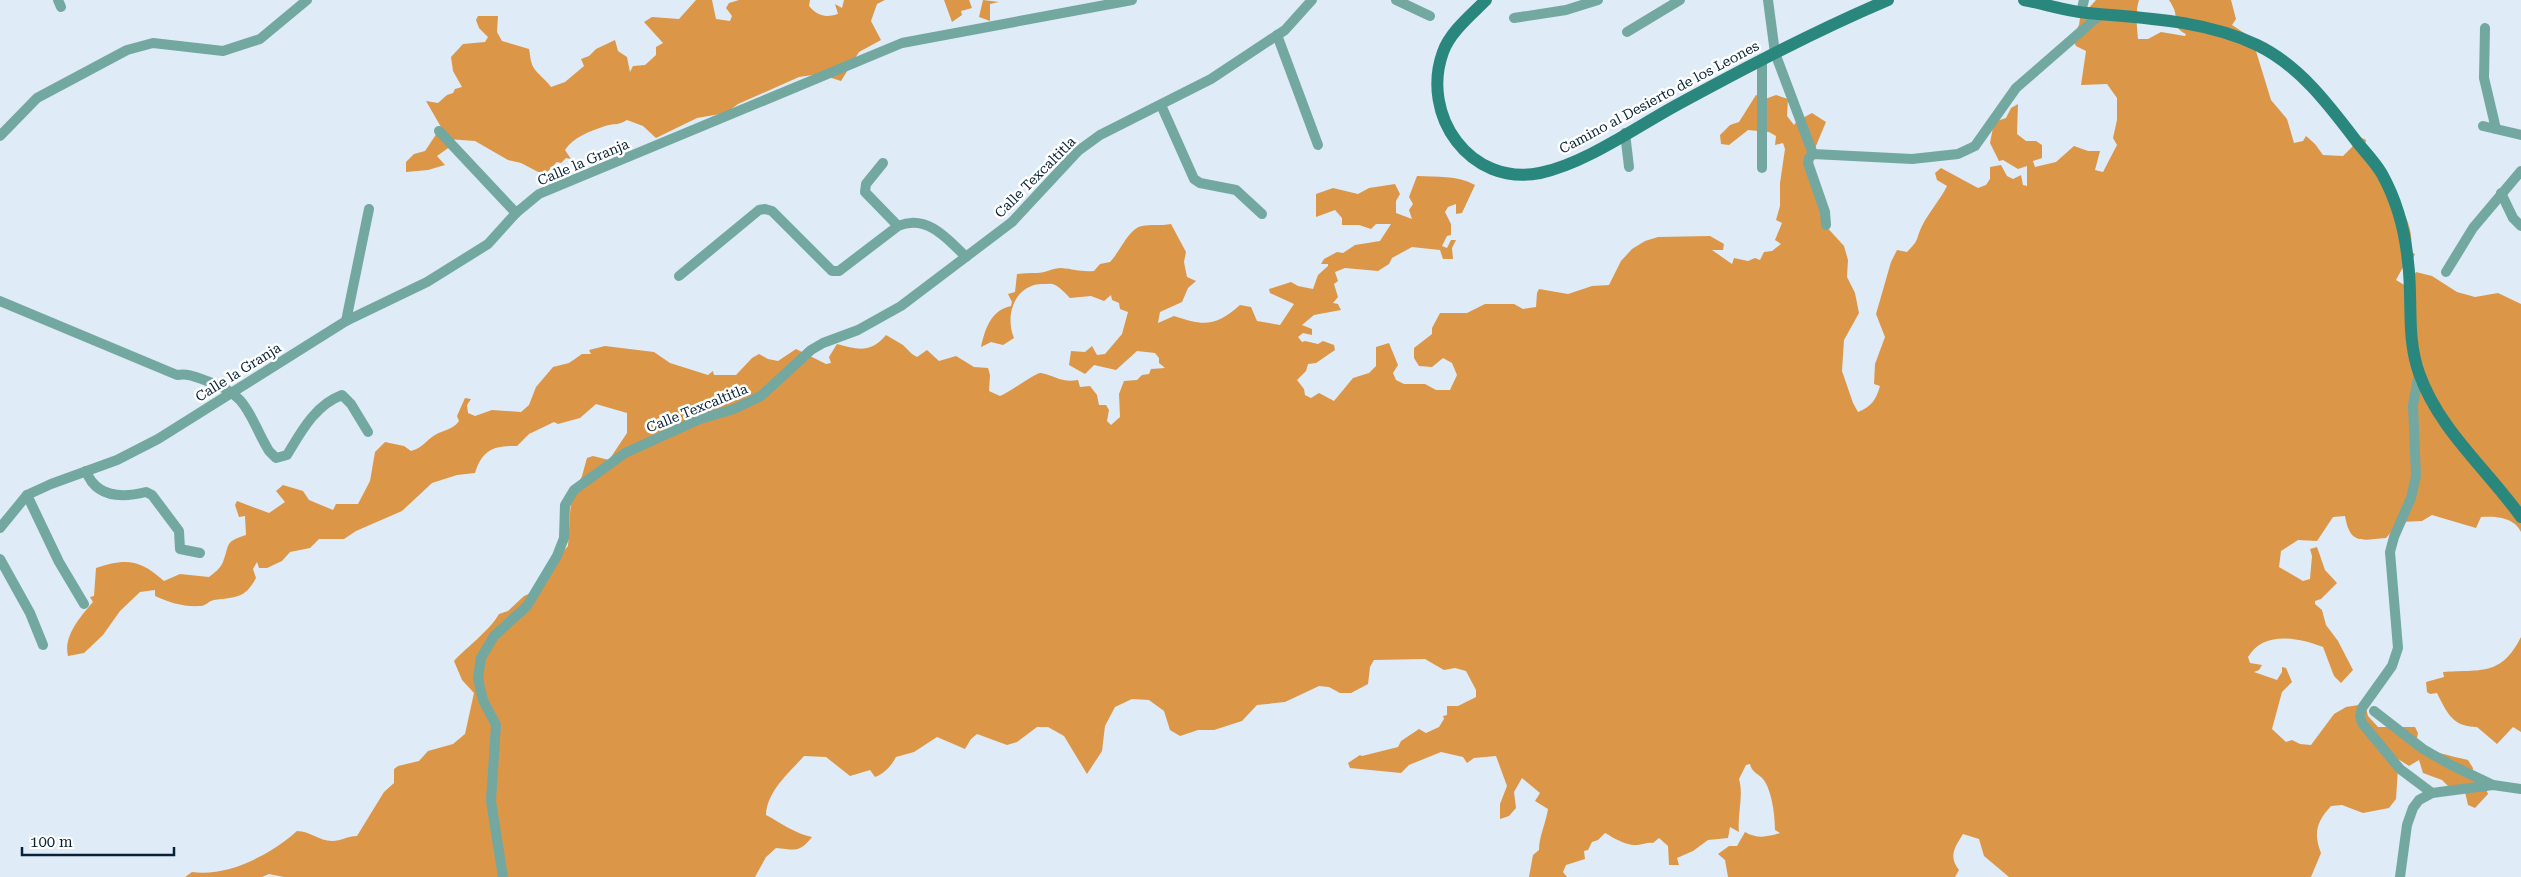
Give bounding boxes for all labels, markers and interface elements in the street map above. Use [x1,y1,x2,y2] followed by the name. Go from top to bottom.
[1556,37,1762,157] street label: Camino al Desierto de los Leones
[991,133,1079,221] street label: Calle Texcaltitla
[535,135,632,188] street label: Calle la Granja
[192,339,284,405] street label: Calle la Granja
[644,380,750,436] street label: Calle Texcaltitla
[22,824,175,856] scale bar
[30,833,73,851] text: 100 m

